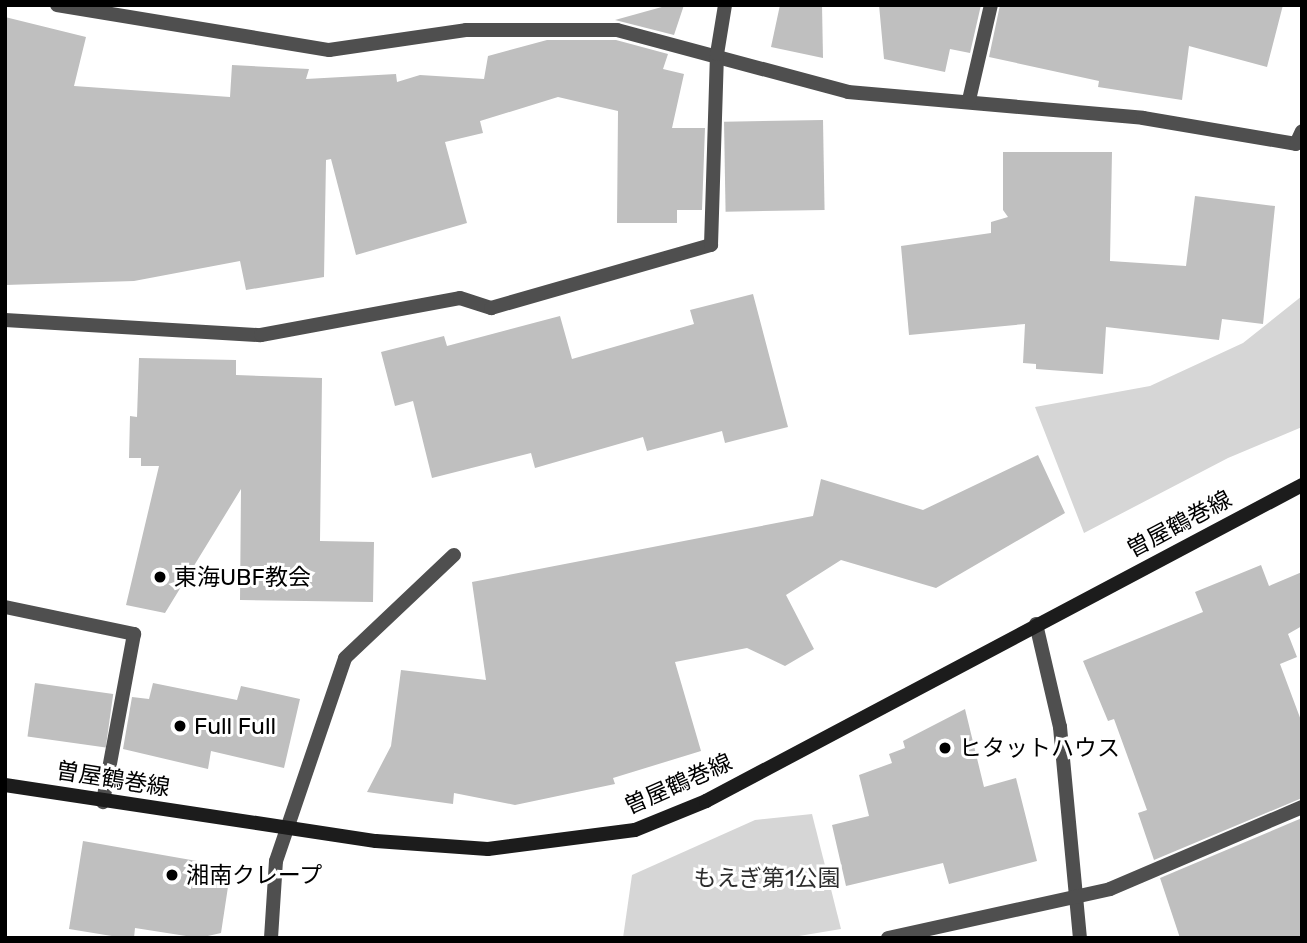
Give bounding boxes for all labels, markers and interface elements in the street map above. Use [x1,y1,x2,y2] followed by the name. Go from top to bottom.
[1122,485,1236,563] street label: 曽屋鶴巻線
[174,563,311,591] place label: 東海UBF教会
[152,569,168,585] marker: 東海UBF教会
[194,712,276,740] place label: Full Full
[172,718,188,734] marker: Full Full
[959,734,1120,762] place label: ヒタットハウス
[937,740,953,756] marker: ヒタットハウス
[620,748,736,820] street label: 曽屋鶴巻線
[54,756,172,802] street label: 曽屋鶴巻線
[186,861,324,889] place label: 湘南クレープ
[693,864,841,892] park label: もえぎ第1公園
[164,867,180,883] marker: 湘南クレープ

